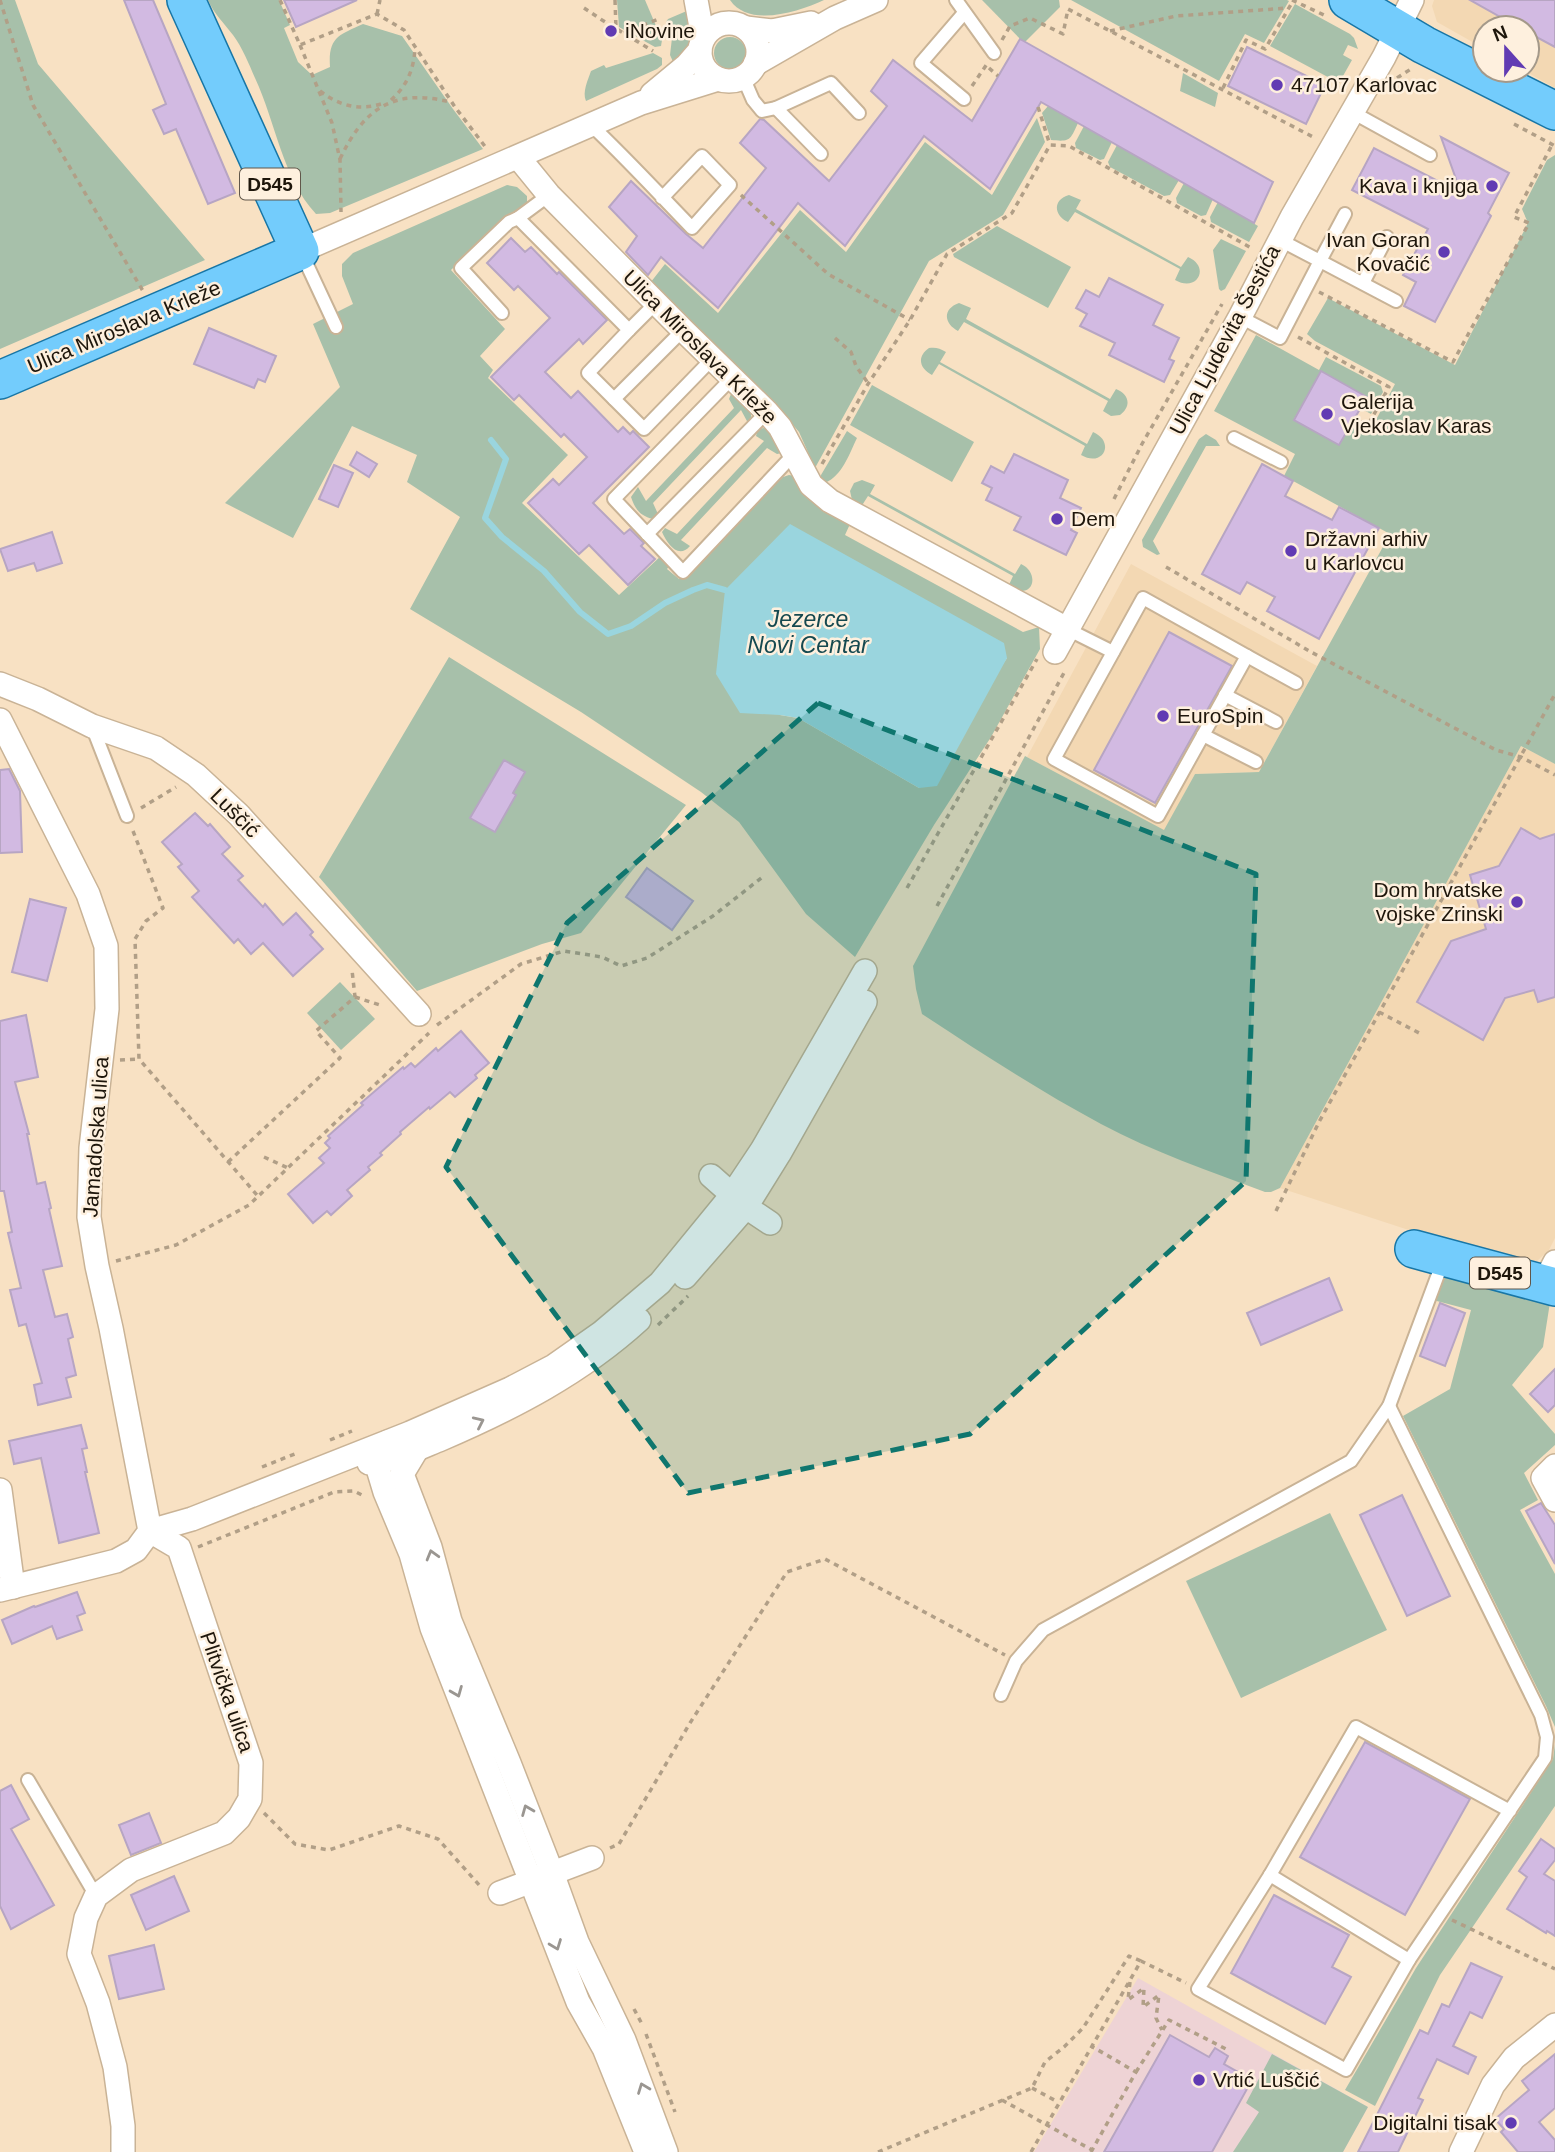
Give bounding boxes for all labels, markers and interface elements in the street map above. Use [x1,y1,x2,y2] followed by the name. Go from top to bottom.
[1471,14,1541,84] north arrow
[625,19,695,42] place label: iNovine
[1490,21,1510,46] text: N
[603,23,619,39] marker: iNovine
[1291,73,1437,96] place label: 47107 Karlovac
[1269,77,1285,93] marker: 47107 Karlovac
[240,168,300,200] road number: D545
[1359,174,1478,197] place label: Kava i knjiga
[1484,178,1500,194] marker: Kava i knjiga
[1326,228,1430,275] place label: Ivan Goran Kovačić
[1165,241,1284,438] street label: Ulica Ljudevita Šestića
[1436,244,1452,260] marker: Ivan Goran Kovačić
[619,265,782,428] street label: Ulica Miroslava Krleže
[24,275,224,378] street label: Ulica Miroslava Krleže
[1341,390,1492,437] place label: Galerija Vjekoslav Karas
[1319,406,1335,422] marker: Galerija Vjekoslav Karas
[1071,507,1115,530] place label: Dem
[1049,511,1065,527] marker: Dem
[1305,527,1428,574] place label: Državni arhiv u Karlovcu
[1283,543,1299,559] marker: Državni arhiv u Karlovcu
[747,606,870,658] water label: Jezerce Novi Centar
[1177,704,1263,727] place label: EuroSpin
[1155,708,1171,724] marker: EuroSpin
[206,783,265,842] street label: Luščić
[1373,878,1503,925] place label: Dom hrvatske vojske Zrinski
[1509,894,1525,910] marker: Dom hrvatske vojske Zrinski
[78,1056,113,1218] street label: Jamadolska ulica
[1470,1258,1530,1288] road number: D545
[472,1416,484,1430] one-way arrow
[426,1549,440,1561] one-way arrow
[196,1629,259,1755] street label: Plitvička ulica
[449,1685,463,1697] one-way arrow
[522,1804,536,1816] one-way arrow
[547,1938,561,1950] one-way arrow
[1213,2068,1320,2091] place label: Vrtić Luščić
[1191,2072,1207,2088] marker: Vrtić Luščić
[637,2082,651,2094] one-way arrow
[1373,2111,1497,2134] place label: Digitalni tisak
[1503,2115,1519,2131] marker: Digitalni tisak

